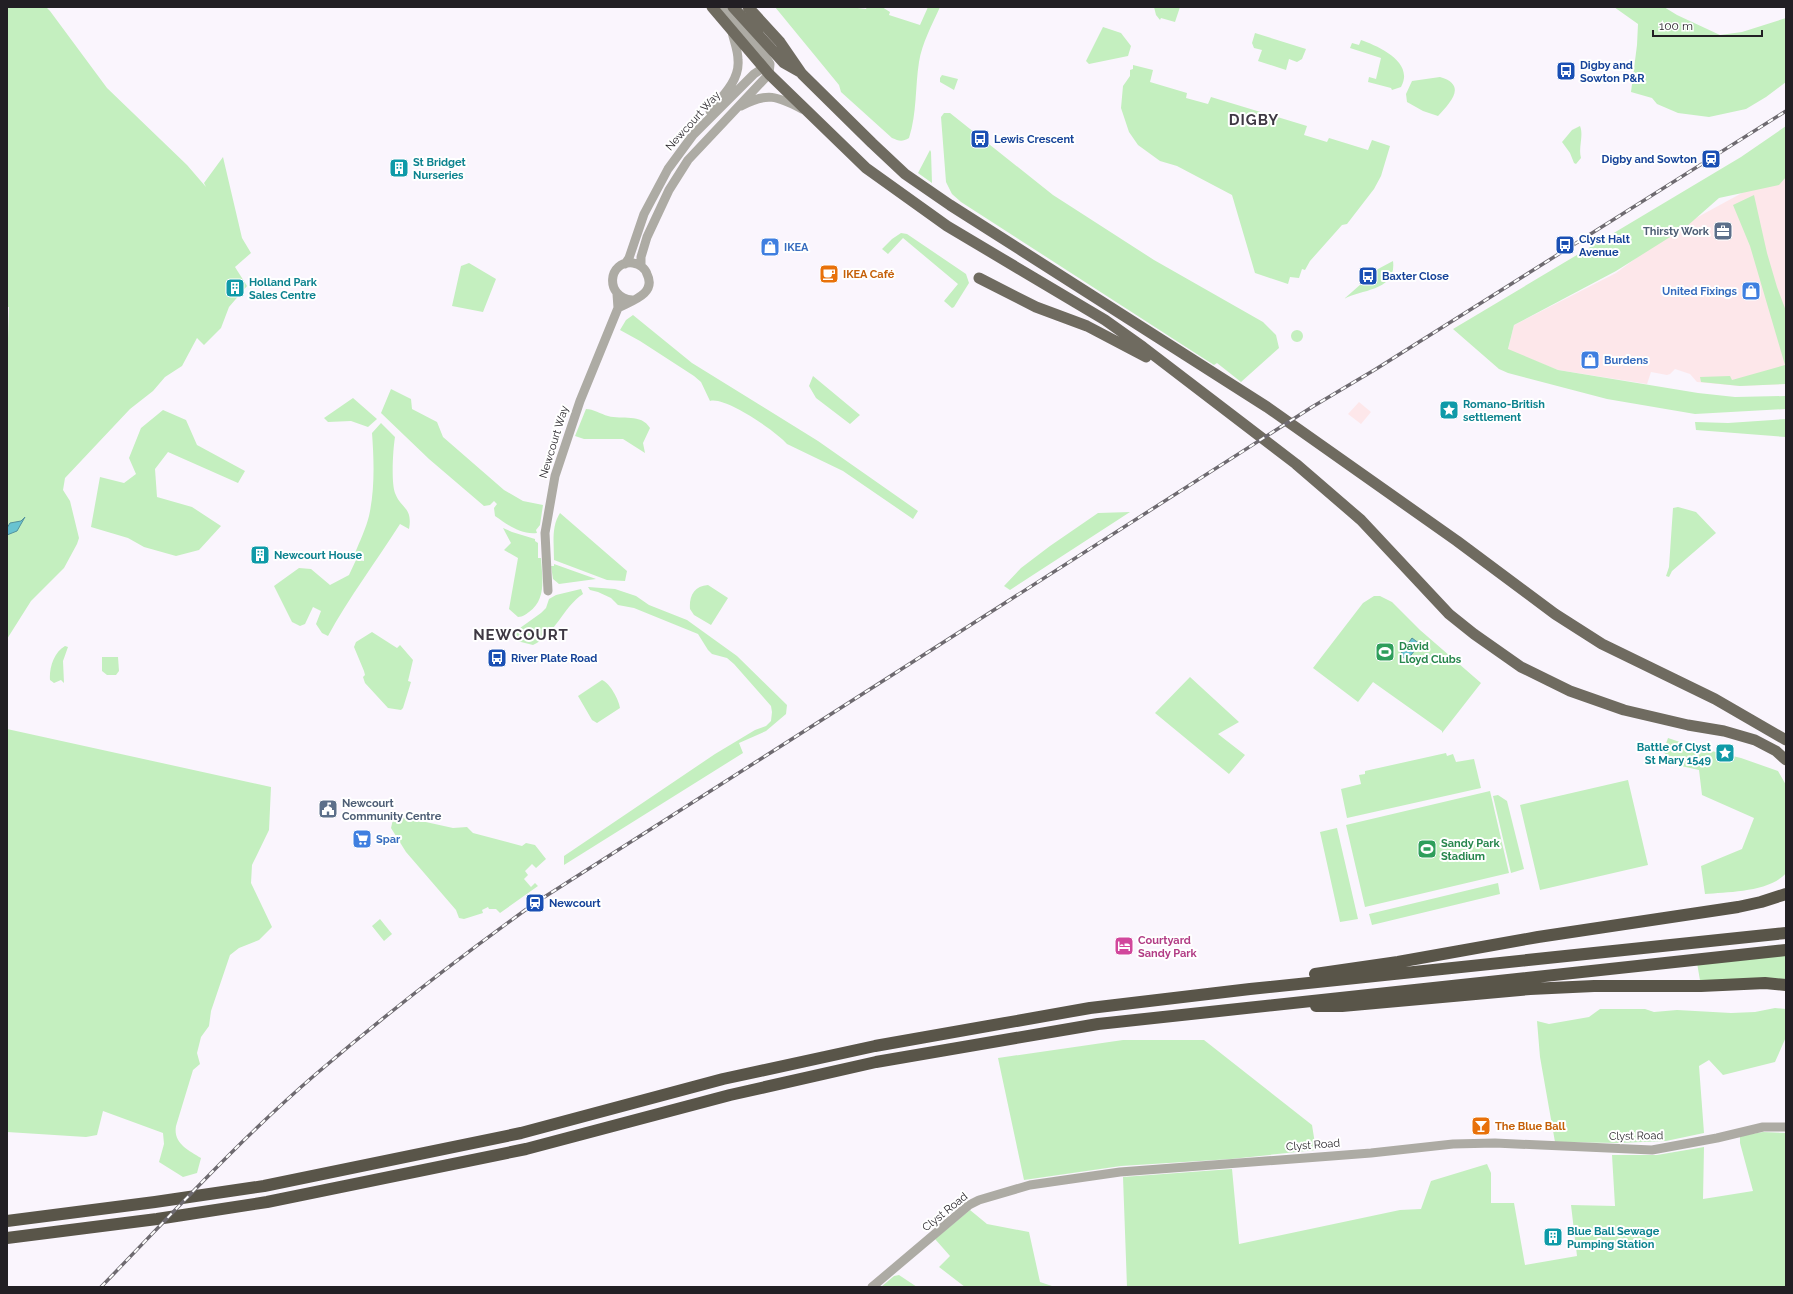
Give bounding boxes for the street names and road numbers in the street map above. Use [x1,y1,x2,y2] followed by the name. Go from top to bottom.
[663,89,723,153] street label: Newcourt Way
[537,404,571,480] street label: Newcourt Way
[1609,1129,1663,1143] street label: Clyst Road
[1285,1137,1341,1153] street label: Clyst Road
[920,1190,970,1234] street label: Clyst Road

